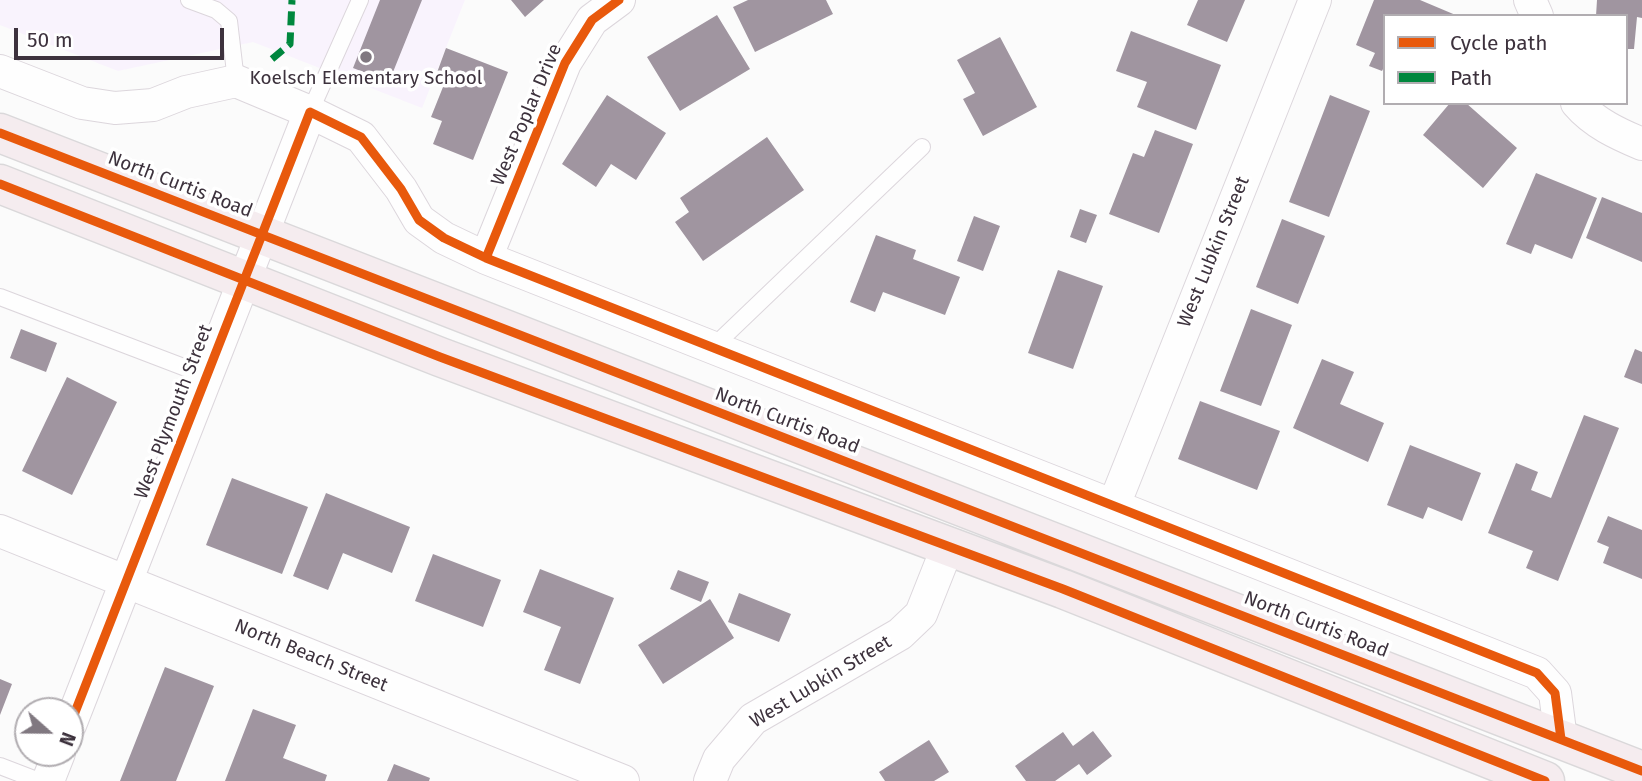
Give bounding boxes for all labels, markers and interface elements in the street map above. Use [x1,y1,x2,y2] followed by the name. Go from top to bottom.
[18,14,228,58] scale bar
[1383,14,1628,105] legend
[27,27,73,53] text: 50 m
[1450,30,1548,56] text: Cycle path
[487,40,567,190] street label: West Poplar Drive
[358,49,374,65] marker: Koelsch Elementary School
[1450,65,1492,91] text: Path
[250,68,482,90] place label: Koelsch Elementary School
[104,147,256,223] street label: North Curtis Road
[1173,173,1255,331] street label: West Lubkin Street
[130,321,218,503] street label: West Plymouth Street
[711,383,863,459] street label: North Curtis Road
[1240,587,1392,663] street label: North Curtis Road
[231,615,391,697] street label: North Beach Street
[746,631,896,733] street label: West Lubkin Street
[14,697,84,767] north arrow
[54,729,80,749] text: N

